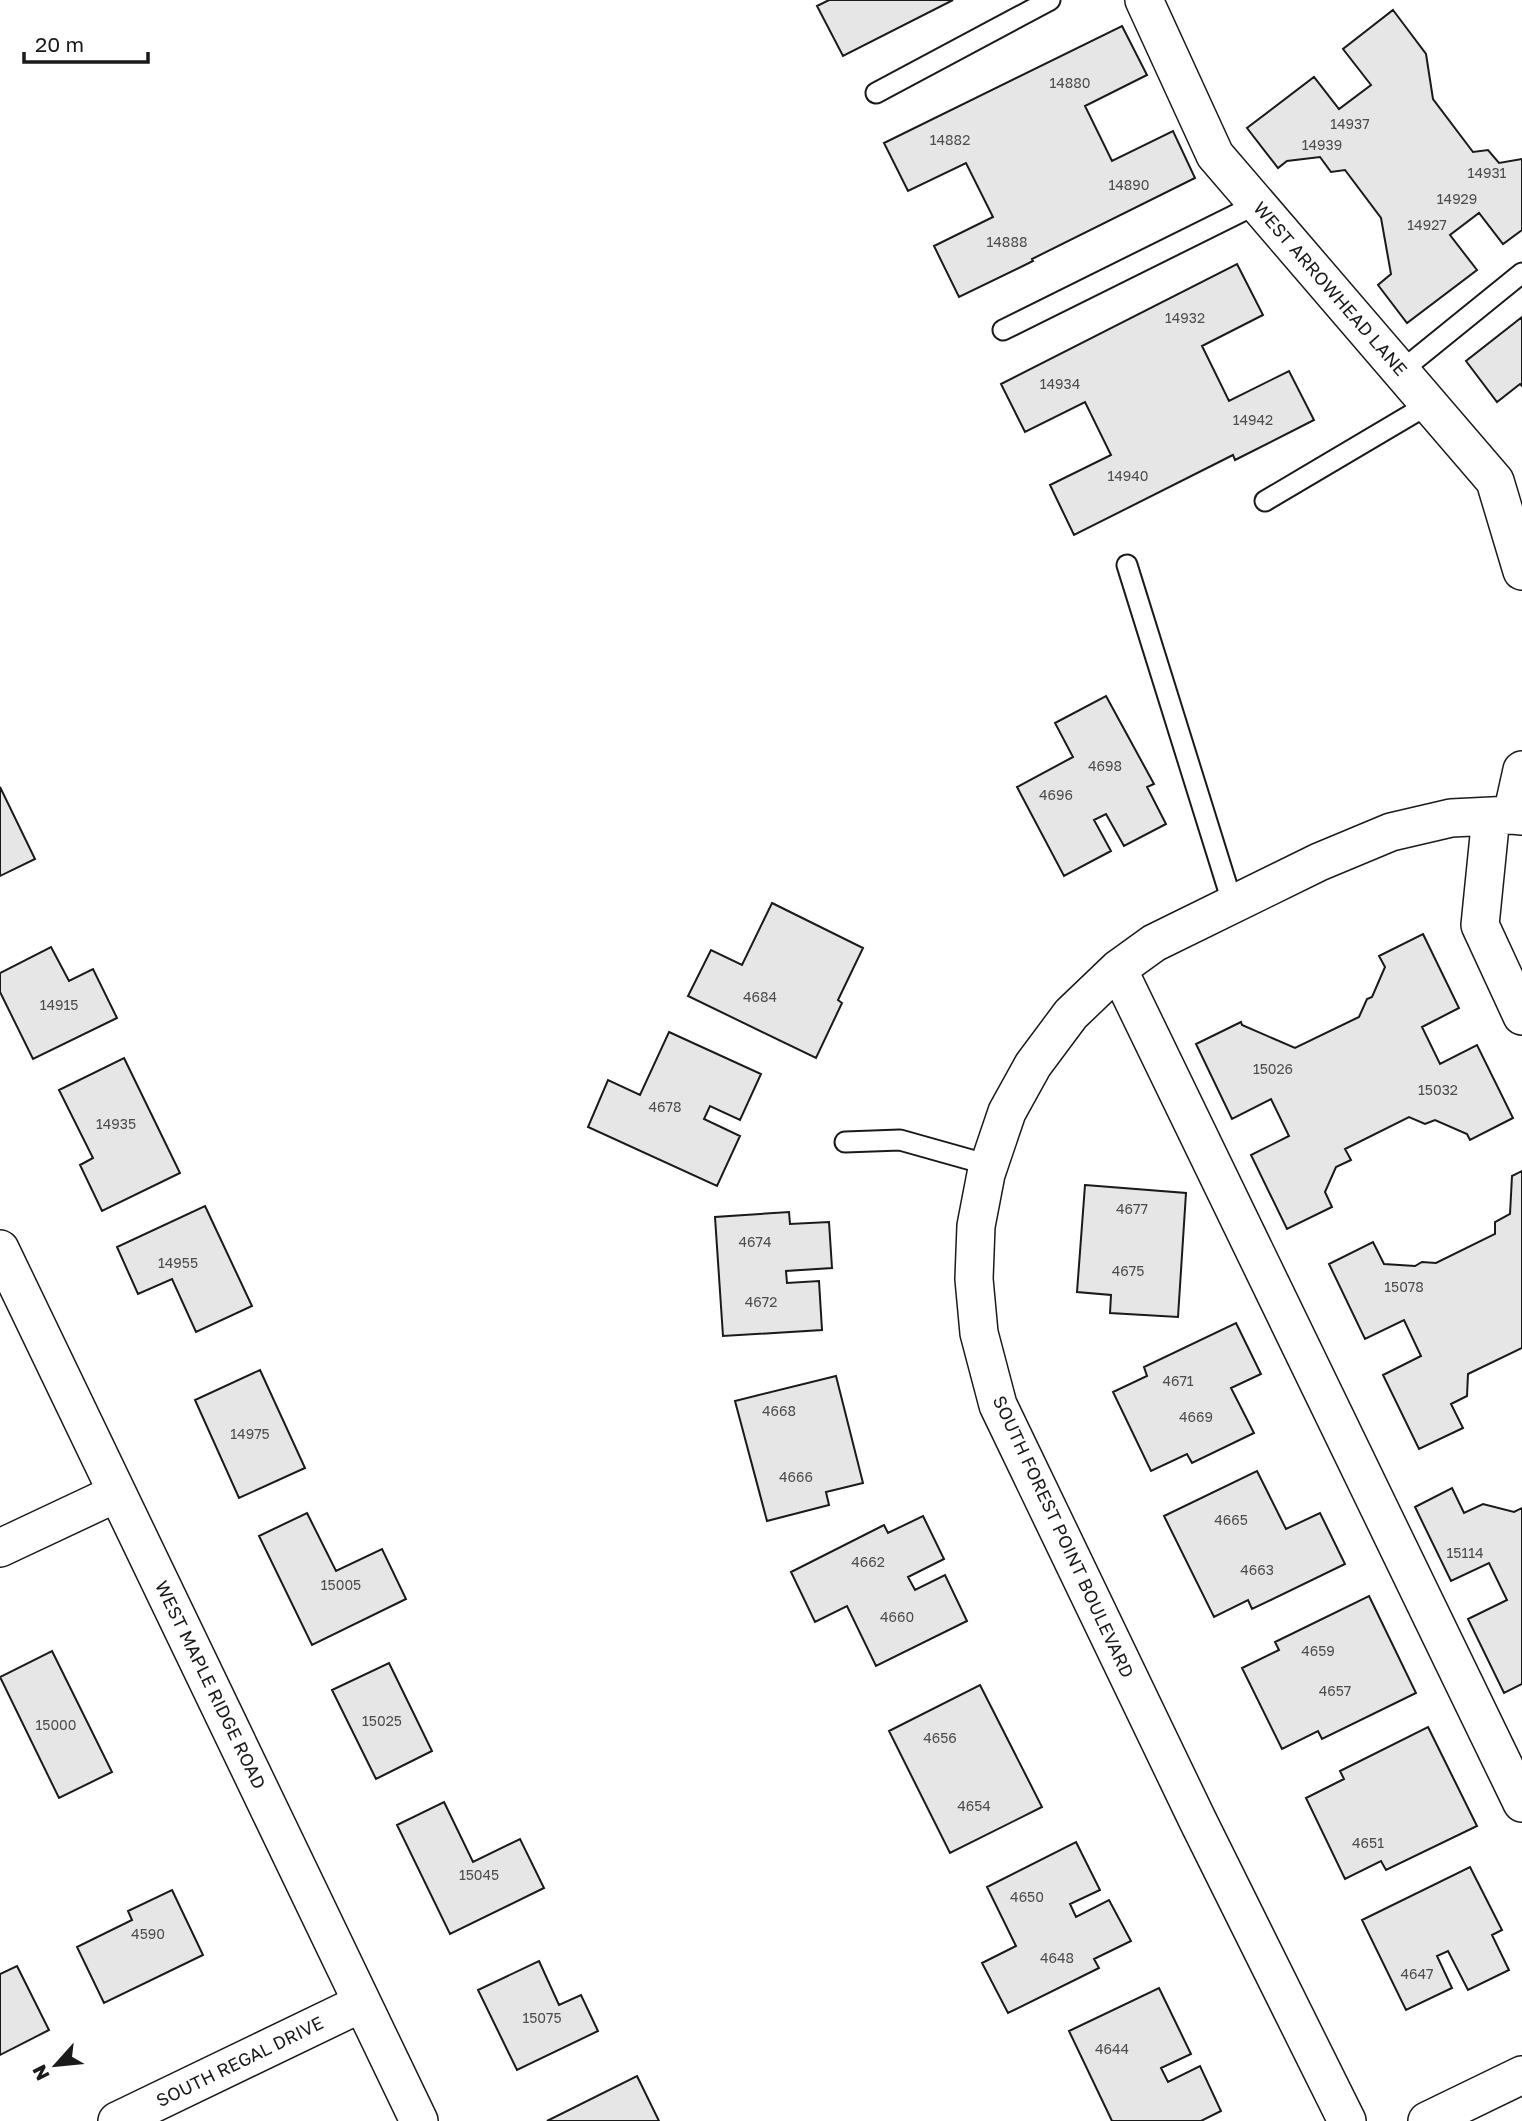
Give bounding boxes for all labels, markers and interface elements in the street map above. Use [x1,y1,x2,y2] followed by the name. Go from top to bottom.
[24,21,149,65] scale bar
[35,31,84,57] text: 20 m
[1049,74,1091,91] house number: 14880
[1330,115,1370,132] house number: 14937
[930,131,970,148] house number: 14882
[1302,136,1342,153] house number: 14939
[1468,164,1507,181] house number: 14931
[1108,176,1150,193] house number: 14890
[1437,190,1477,207] house number: 14929
[1249,197,1412,380] street label: WEST ARROWHEAD LANE
[1407,216,1447,233] house number: 14927
[987,233,1027,250] house number: 14888
[1165,309,1205,326] house number: 14932
[1040,375,1080,392] house number: 14934
[1233,411,1273,428] house number: 14942
[1107,467,1149,484] house number: 14940
[1088,757,1122,774] house number: 4698
[1039,786,1073,803] house number: 4696
[743,988,777,1005] house number: 4684
[40,996,78,1013] house number: 14915
[1253,1060,1293,1077] house number: 15026
[1418,1081,1458,1098] house number: 15032
[649,1098,681,1115] house number: 4678
[96,1115,136,1132] house number: 14935
[1116,1200,1148,1217] house number: 4677
[739,1233,771,1250] house number: 4674
[158,1254,198,1271] house number: 14955
[1112,1262,1144,1279] house number: 4675
[1384,1278,1424,1295] house number: 15078
[745,1293,777,1310] house number: 4672
[1162,1372,1194,1389] house number: 4671
[989,1392,1139,1681] street label: SOUTH FOREST POINT BOULEVARD
[762,1402,796,1419] house number: 4668
[1179,1408,1213,1425] house number: 4669
[230,1425,270,1442] house number: 14975
[779,1468,813,1485] house number: 4666
[1214,1511,1248,1528] house number: 4665
[1446,1544,1484,1561] house number: 15114
[851,1553,885,1570] house number: 4662
[1240,1561,1274,1578] house number: 4663
[321,1576,361,1593] house number: 15005
[151,1577,271,1792] street label: WEST MAPLE RIDGE ROAD
[880,1608,914,1625] house number: 4660
[1301,1642,1335,1659] house number: 4659
[1319,1682,1351,1699] house number: 4657
[362,1712,402,1729] house number: 15025
[36,1716,76,1733] house number: 15000
[923,1729,957,1746] house number: 4656
[957,1797,991,1814] house number: 4654
[1352,1834,1384,1851] house number: 4651
[459,1866,499,1883] house number: 15045
[1010,1888,1044,1905] house number: 4650
[131,1925,165,1942] house number: 4590
[1040,1949,1074,1966] house number: 4648
[1401,1965,1433,1982] house number: 4647
[522,2009,562,2026] house number: 15075
[152,2011,327,2111] street label: SOUTH REGAL DRIVE
[21,2030,91,2100] north arrow
[1095,2040,1129,2057] house number: 4644
[27,2061,54,2085] text: N

